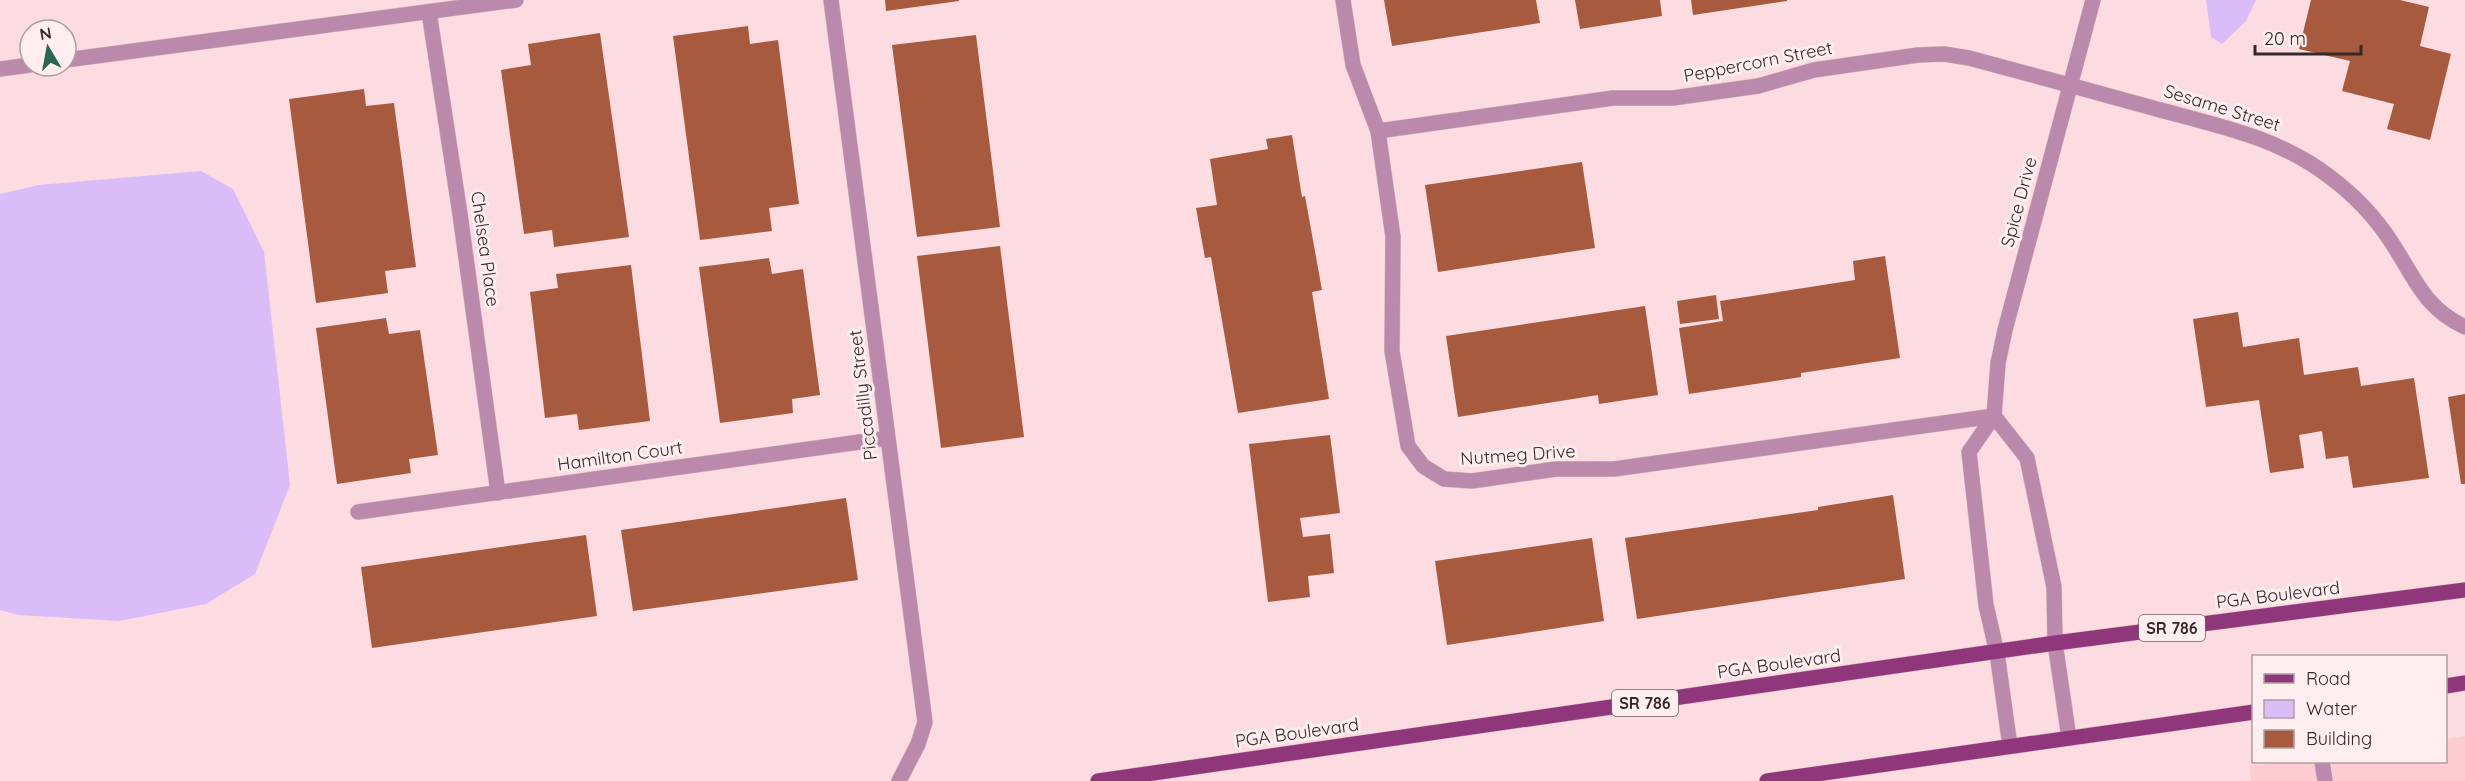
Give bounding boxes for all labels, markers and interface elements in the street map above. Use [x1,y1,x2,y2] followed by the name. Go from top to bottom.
[18,18,78,78] north arrow
[2255,18,2362,56] scale bar
[38,22,53,44] text: N
[2264,27,2306,50] text: 20 m
[1682,36,1834,87] street label: Peppercorn Street
[2161,79,2283,136] street label: Sesame Street
[1995,154,2042,250] street label: Spice Drive
[466,190,505,308] street label: Chelsea Place
[843,329,882,462] street label: Piccadilly Street
[556,435,684,476] street label: Hamilton Court
[1460,439,1576,470] street label: Nutmeg Drive
[2215,576,2341,614] street label: PGA Boulevard
[2139,615,2205,641] road number: SR 786
[1716,643,1842,684] street label: PGA Boulevard
[2252,655,2447,763] legend
[2306,667,2351,690] text: Road
[1612,690,1678,716] road number: SR 786
[2306,697,2357,720] text: Water
[1234,712,1360,753] street label: PGA Boulevard
[2306,727,2372,750] text: Building

